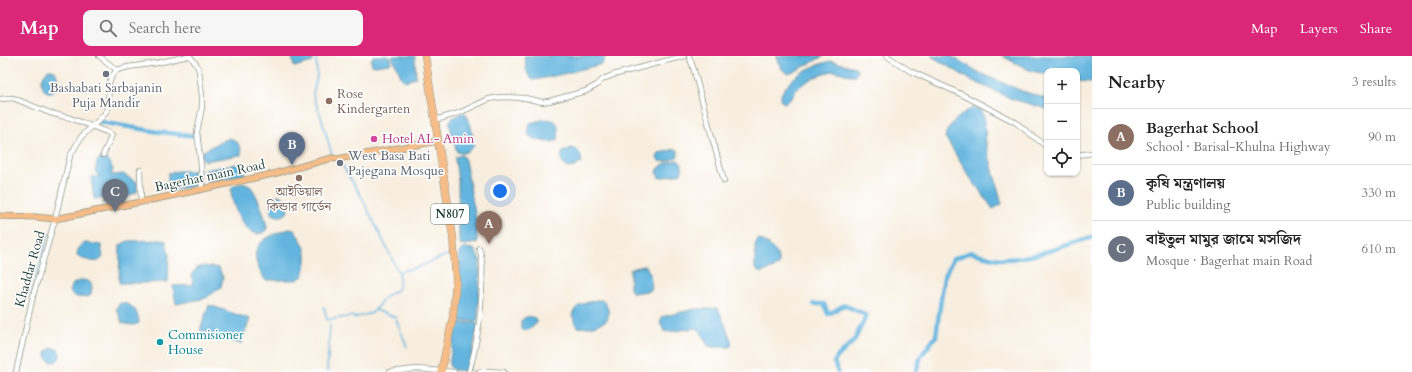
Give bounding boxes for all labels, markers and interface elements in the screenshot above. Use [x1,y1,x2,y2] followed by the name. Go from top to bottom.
[83,10,363,46] search box
[20,15,59,41] text: Map
[97,17,119,39] icon: search
[129,18,201,38] text: Search here
[1251,19,1278,38] text: Map
[1300,19,1338,38] text: Layers
[1360,19,1392,38] text: Share
[1044,68,1080,176] map controls
[1044,68,1080,104] button: +
[101,69,111,79] marker: Bashabati Sarbajanin Puja Mandir
[1108,71,1165,94] text: Nearby
[1352,73,1396,91] text: 3 results
[50,79,163,112] place label: Bashabati Sarbajanin Puja Mandir
[337,85,411,118] place label: Rose Kindergarten
[324,96,334,106] marker: Rose Kindergarten
[1044,104,1080,140] button: −
[1146,118,1259,138] text: Bagerhat School
[1116,128,1126,146] text: A
[1368,128,1396,146] text: 90 m
[382,130,475,148] place label: Hotel AL- Amin
[279,132,305,165] pin: B
[369,134,379,144] marker: Hotel AL- Amin
[1146,138,1331,156] text: School · Barisal-Khulna Highway
[1044,140,1080,176] button: locate
[347,147,444,180] place label: West Basa Bati Pajegana Mosque
[153,155,267,196] street label: Bagerhat main Road
[335,158,345,168] marker: West Basa Bati Pajegana Mosque
[294,173,304,183] marker: আইডিয়াল কিন্ডার গার্ডেন
[1146,173,1225,193] text: কৃষি মন্ত্রণালয়
[102,179,128,212] pin: C
[490,181,510,201] your location
[266,183,333,216] place label: আইডিয়াল কিন্ডার গার্ডেন
[1116,184,1126,202] text: B
[1362,184,1396,202] text: 330 m
[1146,196,1231,214] text: Public building
[431,204,469,224] road number: N807
[476,211,502,244] pin: A
[11,229,50,309] street label: Khaddar Road
[1146,229,1301,249] text: বাইতুল মামুর জামে মসজিদ
[1116,240,1126,258] text: C
[1362,240,1396,258] text: 610 m
[1146,252,1312,270] text: Mosque · Bagerhat main Road
[168,326,244,359] place label: Commisioner House
[155,337,165,347] marker: Commisioner House

